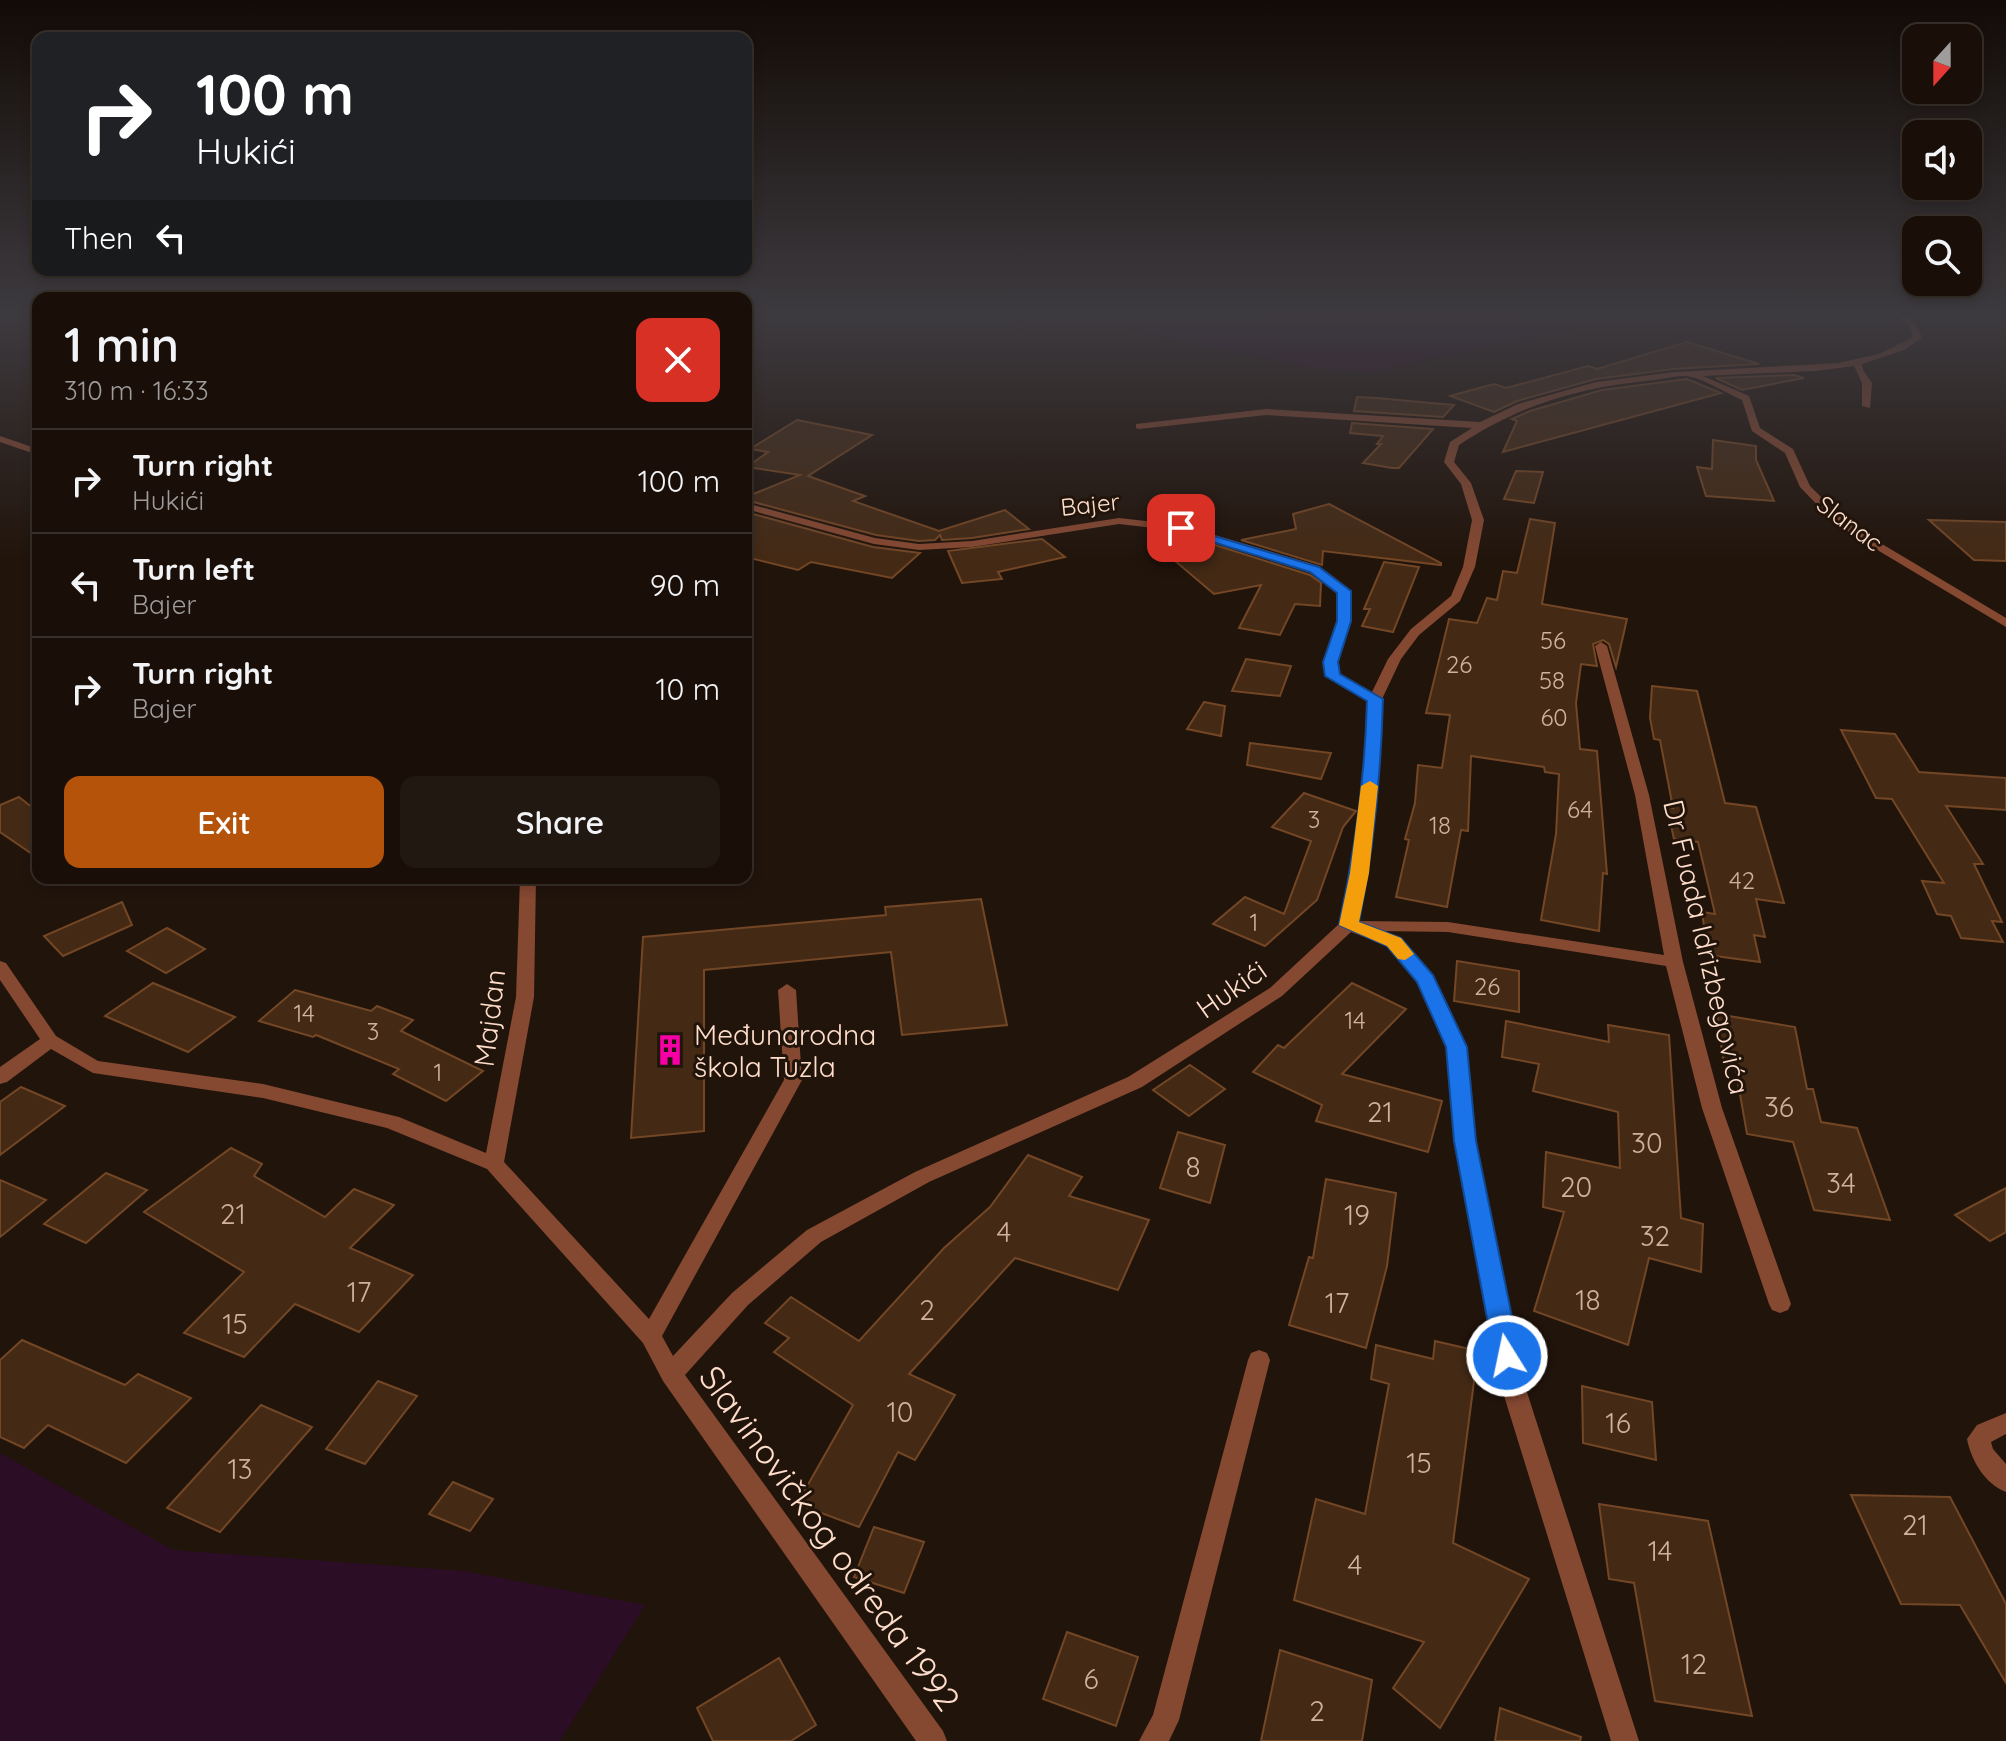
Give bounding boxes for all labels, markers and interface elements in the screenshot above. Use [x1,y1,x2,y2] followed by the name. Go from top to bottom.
[1902,24,1982,104] north arrow
[1902,24,1982,296] map controls
[196,59,354,129] text: 100 m
[64,64,168,168] icon: right
[1902,120,1982,200] button: sound
[196,128,296,173] text: Hukići
[149,216,193,260] icon: left
[1902,216,1982,296] button: search
[64,219,133,257] text: Then
[64,314,179,374] text: 1 min
[636,318,720,402] button: close
[64,374,209,407] text: 310 m · 16:33
[132,446,273,484] text: Turn right
[64,459,108,503] icon: right
[638,462,720,500] text: 100 m
[132,484,204,517] text: Hukići
[1059,486,1121,522] street label: Bajer
[1811,489,1889,557] street label: Slanac
[1147,494,1215,562] pin
[1159,506,1203,550] icon: arrive
[132,550,255,588] text: Turn left
[64,563,108,607] icon: left
[650,566,720,604] text: 90 m
[132,588,196,621] text: Bajer
[1540,625,1566,655] house number: 56
[1446,649,1472,679] house number: 26
[132,654,273,692] text: Turn right
[1539,665,1565,695] house number: 58
[64,667,108,711] icon: right
[656,670,720,708] text: 10 m
[132,692,196,725] text: Bajer
[1540,702,1568,732] house number: 60
[64,776,384,868] button: Exit
[400,776,720,868] button: Share
[1567,794,1593,824] house number: 64
[1656,796,1758,1098] street label: Dr Fuada Idrizbegovića
[1308,804,1320,834] house number: 3
[1429,810,1451,840] house number: 18
[1729,865,1755,895] house number: 42
[1250,907,1258,937] house number: 1
[1189,952,1273,1026] street label: Hukići
[466,967,512,1069] street label: Majdan
[1474,971,1500,1001] house number: 26
[293,998,315,1028] house number: 14
[1344,1005,1366,1035] house number: 14
[367,1016,379,1046] house number: 3
[694,1017,876,1084] place label: Međunarodna škola Tuzla
[653,1033,687,1067] building icon: Međunarodna škola Tuzla
[434,1057,442,1087] house number: 1
[1764,1089,1794,1124] house number: 36
[1367,1094,1393,1129] house number: 21
[1631,1125,1663,1160] house number: 30
[1185,1149,1201,1184] house number: 8
[1826,1165,1856,1200] house number: 34
[1560,1169,1592,1204] house number: 20
[220,1196,246,1231] house number: 21
[1344,1197,1370,1232] house number: 19
[997,1214,1011,1249] house number: 4
[1640,1218,1670,1253] house number: 32
[347,1274,371,1309] house number: 17
[1575,1282,1601,1317] house number: 18
[1325,1285,1349,1320] house number: 17
[919,1292,935,1327] house number: 2
[222,1306,248,1341] house number: 15
[1465,1314,1549,1398] position arrow
[690,1357,970,1719] street label: Slavinovičkog odreda 1992
[886,1394,914,1429] house number: 10
[1605,1405,1631,1440] house number: 16
[1406,1445,1432,1480] house number: 15
[227,1451,253,1486] house number: 13
[1902,1507,1928,1542] house number: 21
[1648,1533,1672,1568] house number: 14
[1348,1547,1362,1582] house number: 4
[1681,1646,1707,1681] house number: 12
[1083,1661,1099,1696] house number: 6
[1309,1693,1325,1728] house number: 2

